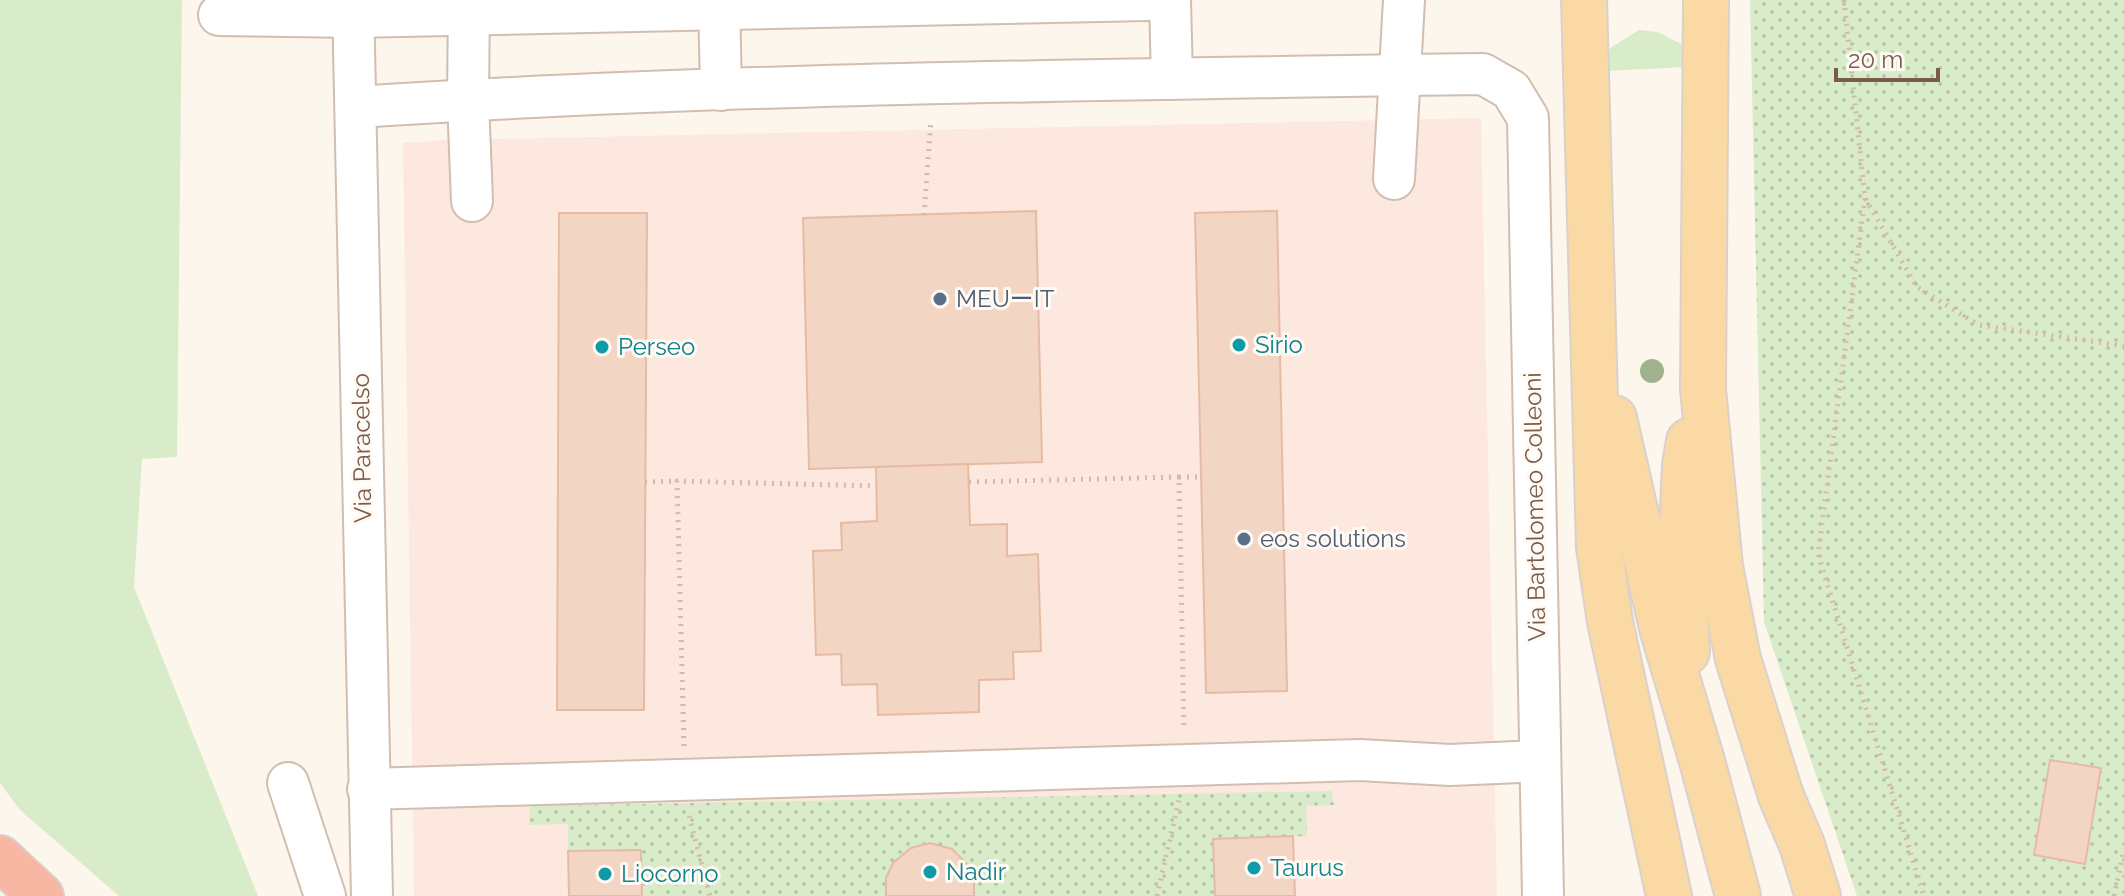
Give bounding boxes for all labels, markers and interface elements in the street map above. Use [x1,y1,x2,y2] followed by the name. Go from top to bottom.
[1836,32,1938,82] scale bar
[1848,45,1903,74] text: 20 m
[956,284,1055,313] place label: MEUーIT
[931,290,949,308] marker: MEUーIT
[1255,330,1303,359] place label: Sirio
[618,332,695,361] place label: Perseo
[1230,336,1248,354] marker: Sirio
[593,338,611,356] marker: Perseo
[1518,372,1551,642] street label: Via Bartolomeo Colleoni
[346,373,377,523] street label: Via Paracelso
[1260,524,1406,553] place label: eos solutions
[1235,530,1253,548] marker: eos solutions
[1270,853,1344,882] place label: Taurus
[946,857,1007,886] place label: Nadir
[621,859,719,888] place label: Liocorno
[1245,859,1263,877] marker: Taurus
[921,863,939,881] marker: Nadir
[596,865,614,883] marker: Liocorno

